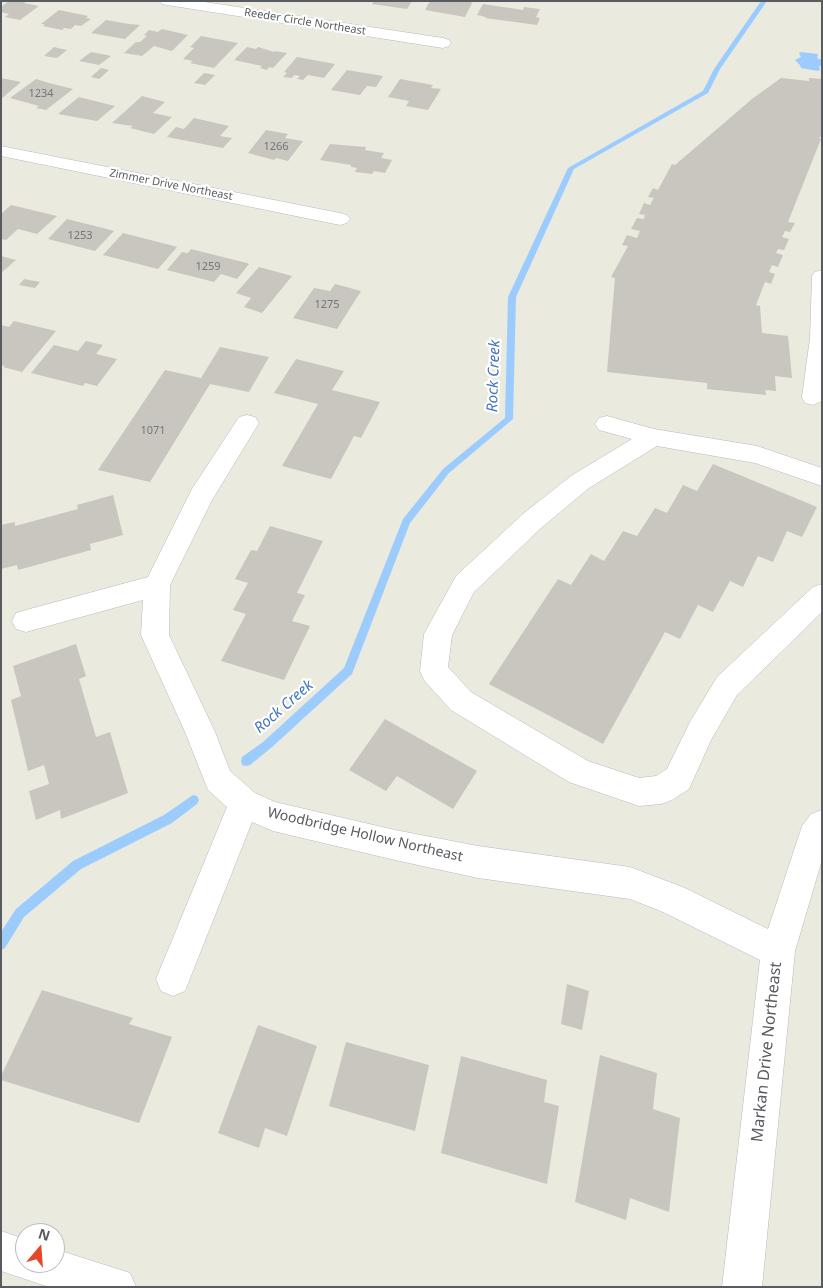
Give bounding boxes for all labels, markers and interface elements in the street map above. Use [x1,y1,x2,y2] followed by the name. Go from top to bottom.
[243,6,367,38] street label: Reeder Circle Northeast
[28,87,54,101] house number: 1234
[263,140,289,154] house number: 1266
[108,167,234,203] street label: Zimmer Drive Northeast
[67,229,93,243] house number: 1253
[195,260,221,274] house number: 1259
[314,298,340,312] house number: 1275
[484,340,504,412] water label: Rock Creek
[140,424,166,438] house number: 1071
[251,677,317,737] water label: Rock Creek
[266,804,464,866] street label: Woodbridge Hollow Northeast
[748,961,786,1143] street label: Markan Drive Northeast
[15,1223,65,1273] north arrow
[36,1223,53,1245] text: N

